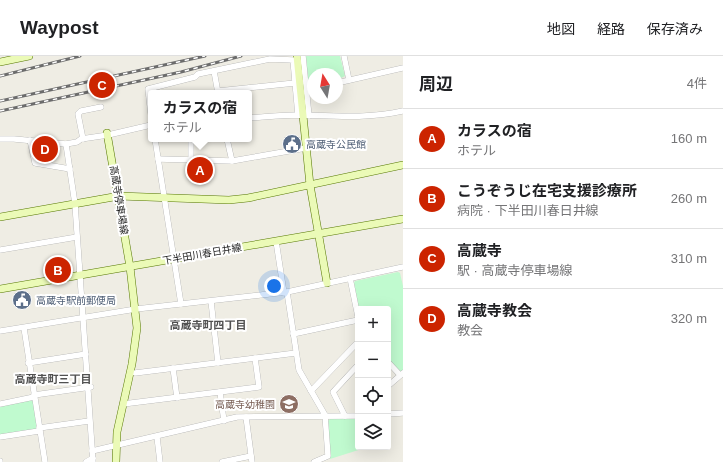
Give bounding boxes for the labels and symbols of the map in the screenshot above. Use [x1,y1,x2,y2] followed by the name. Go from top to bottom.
[307,68,343,104] north arrow
[89,70,115,100] pin: C
[281,133,303,155] public building icon: 高蔵寺公民館
[32,134,58,164] pin: D
[306,139,366,150] place label: 高蔵寺公民館
[187,155,213,185] pin: A
[108,165,130,235] street label: 高蔵寺停車場線
[162,242,242,266] street label: 下半田川春日井線
[45,255,71,285] pin: B
[264,276,284,296] your location
[11,289,33,311] public building icon: 高蔵寺駅前郵便局
[36,295,116,306] place label: 高蔵寺駅前郵便局
[170,319,247,331] district label: 高蔵寺町四丁目
[15,373,92,385] district label: 高蔵寺町三丁目
[278,393,300,415] school or university icon: 高蔵寺幼稚園
[215,399,275,410] place label: 高蔵寺幼稚園

